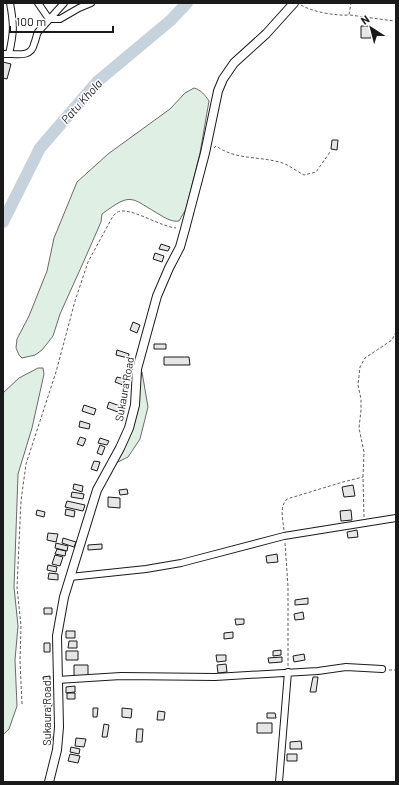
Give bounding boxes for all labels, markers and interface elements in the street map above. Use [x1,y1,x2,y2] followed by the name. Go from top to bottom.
[10,8,113,34] scale bar
[351,8,391,48] north arrow
[358,12,372,27] text: N
[16,14,46,28] text: 100 m
[58,76,104,126] water label: Patu Khola
[112,356,136,422] street label: Sukaura Road
[40,680,53,746] street label: Sukaura Road

